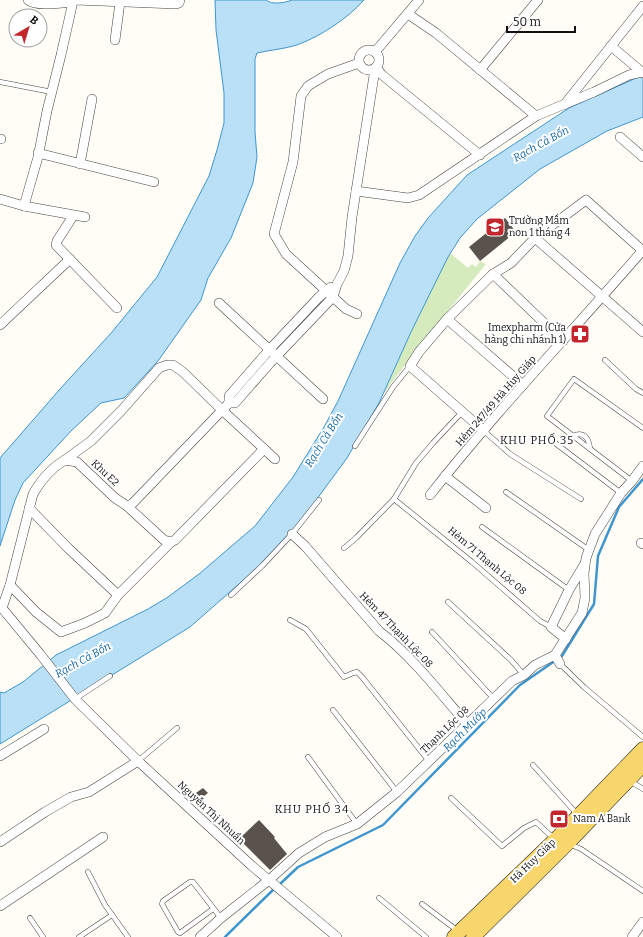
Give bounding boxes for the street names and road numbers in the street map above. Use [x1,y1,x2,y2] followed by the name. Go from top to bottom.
[453,353,539,449] street label: Hẻm 247/49 Hà Huy Giáp
[89,457,121,489] street label: Khu E2
[445,524,529,597] street label: Hẻm 71 Thạnh Lộc 08
[357,589,436,670] street label: Hẻm 47 Thạnh Lộc 08
[418,703,472,756] street label: Thạnh Lộc 08
[175,777,249,848] street label: Nguyễn Thị Nhuần
[508,836,558,886] street label: Hà Huy Giáp

